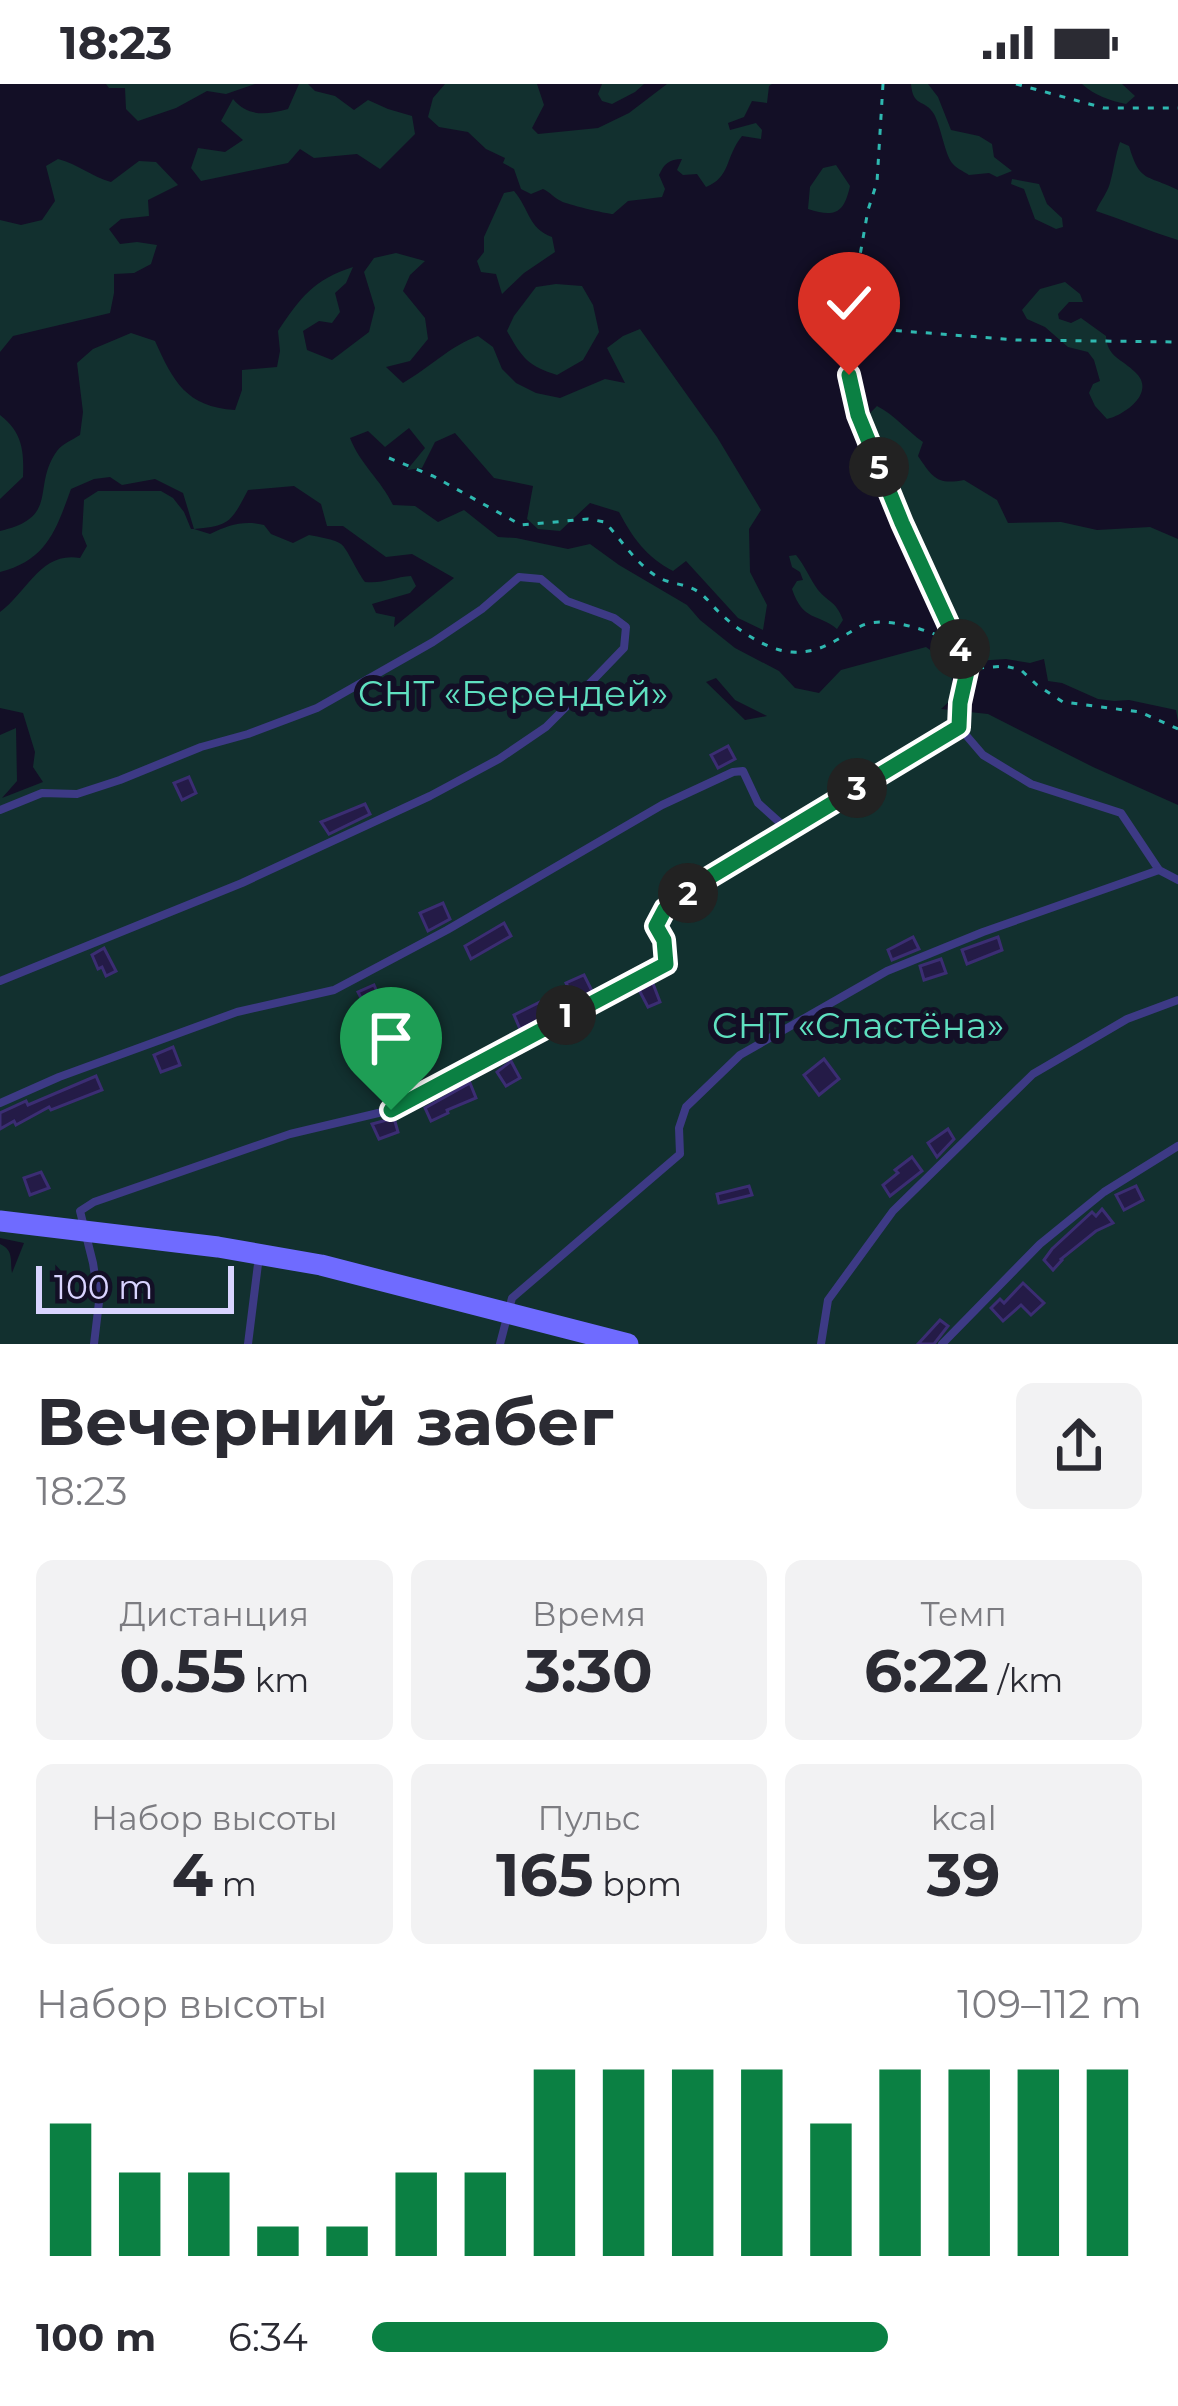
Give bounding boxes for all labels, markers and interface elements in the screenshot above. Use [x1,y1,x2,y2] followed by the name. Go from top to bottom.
[60,15,172,70] text: 18:23
[798,252,900,375] pin
[816,270,882,336] icon: check
[849,437,909,497] pin: 5
[869,447,889,487] text: 5
[930,619,990,679] pin: 4
[949,629,971,669] text: 4
[358,671,668,715] park label: СНТ «Берендей»
[827,758,887,818] pin: 3
[847,768,867,808] text: 3
[658,863,718,923] pin: 2
[678,873,698,913] text: 2
[536,985,596,1045] pin: 1
[340,987,442,1110] pin
[560,995,572,1035] text: 1
[712,1003,1004,1047] park label: СНТ «Сластёна»
[358,1005,424,1071] icon: arrive
[36,1260,234,1313] scale bar
[54,1267,153,1307] text: 100 m
[36,1381,614,1462] text: Вечерний забег
[1016,1383,1142,1509] button: share
[36,1467,127,1515] text: 18:23
[120,1594,309,1634] text: Дистанция
[532,1594,646,1634] text: Время
[921,1594,1007,1634] text: Темп
[119,1634,246,1707] text: 0.55
[525,1634,653,1707] text: 3:30
[864,1634,989,1707] text: 6:22
[246,1660,309,1700] text: km
[989,1660,1063,1700] text: /km
[91,1798,338,1838] text: Набор высоты
[538,1798,640,1838] text: Пульс
[931,1798,997,1838] text: kcal
[172,1838,213,1911] text: 4
[496,1838,594,1911] text: 165
[927,1838,1001,1911] text: 39
[213,1864,257,1904] text: m
[594,1864,682,1904] text: bpm
[36,1980,327,2028] text: Набор высоты
[957,1980,1142,2028] text: 109–112 m
[36,2313,156,2361] text: 100 m
[228,2313,308,2361] text: 6:34

